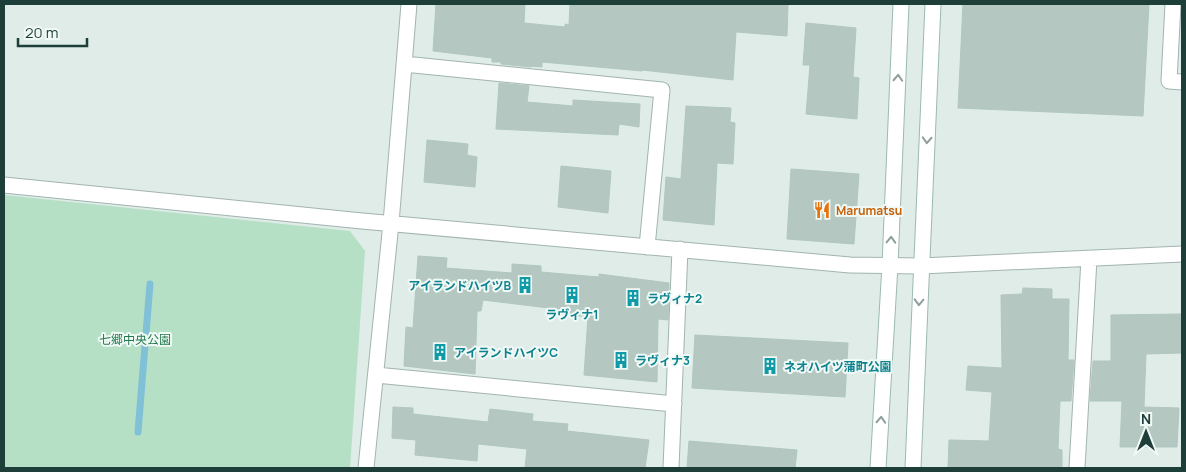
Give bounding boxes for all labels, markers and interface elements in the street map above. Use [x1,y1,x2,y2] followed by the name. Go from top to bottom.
[18,15,86,47] scale bar
[25,22,58,43] text: 20 m
[893,73,904,81] one-way arrow
[921,136,932,144] one-way arrow
[812,200,832,220] restaurant icon: Marumatsu
[836,202,902,219] place label: Marumatsu
[886,236,896,244] one-way arrow
[515,275,535,295] building icon: アイランドハイツB
[408,277,511,294] place label: アイランドハイツB
[562,285,582,305] building icon: ラヴィナ1
[623,288,643,308] building icon: ラヴィナ2
[647,290,702,307] place label: ラヴィナ2
[914,298,925,306] one-way arrow
[545,306,599,323] place label: ラヴィナ1
[99,331,171,348] park label: 七郷中央公園
[430,342,450,362] building icon: アイランドハイツC
[454,344,558,361] place label: アイランドハイツC
[611,350,631,370] building icon: ラヴィナ3
[635,352,690,369] place label: ラヴィナ3
[760,356,780,376] building icon: ネオハイツ蒲町公園
[784,358,892,375] place label: ネオハイツ蒲町公園
[1121,407,1171,457] north arrow
[1141,409,1151,428] text: N
[875,415,886,423] one-way arrow

